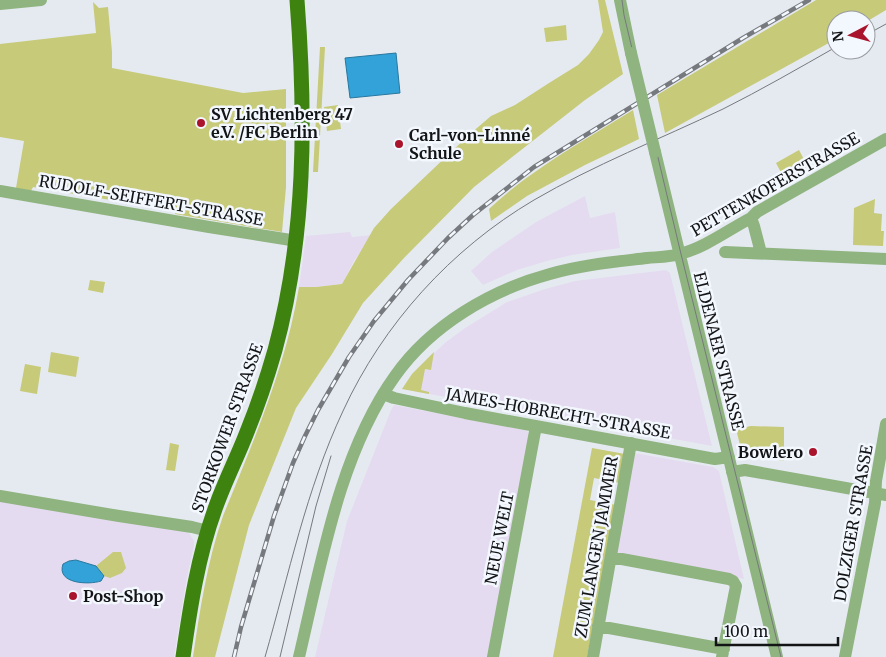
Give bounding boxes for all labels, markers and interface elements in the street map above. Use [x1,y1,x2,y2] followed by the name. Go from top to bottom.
[826,10,876,60] north arrow
[829,30,848,43] text: N
[211,104,353,142] place label: SV Lichtenberg 47 e.V. /FC Berlin
[195,117,207,129] marker: SV Lichtenberg 47 e.V. /FC Berlin
[409,125,530,163] place label: Carl-von-Linné Schule
[687,127,863,240] street label: PETTENKOFERSTRASSE
[393,138,405,150] marker: Carl-von-Linné Schule
[37,170,265,230] street label: RUDOLF-SEIFFERT-STRASSE
[690,270,749,433] street label: ELDENAER STRASSE
[187,340,267,515] street label: STORKOWER STRASSE
[443,383,673,443] street label: JAMES-HOBRECHT-STRASSE
[738,442,803,462] place label: Bowlero
[829,442,877,603] street label: DOLZIGER STRASSE
[807,446,819,458] marker: Bowlero
[570,454,622,640] street label: ZUM LANGEN JAMMER
[480,490,518,586] street label: NEUE WELT
[83,586,163,606] place label: Post-Shop
[67,590,79,602] marker: Post-Shop
[716,614,838,646] scale bar
[724,622,768,641] text: 100 m

